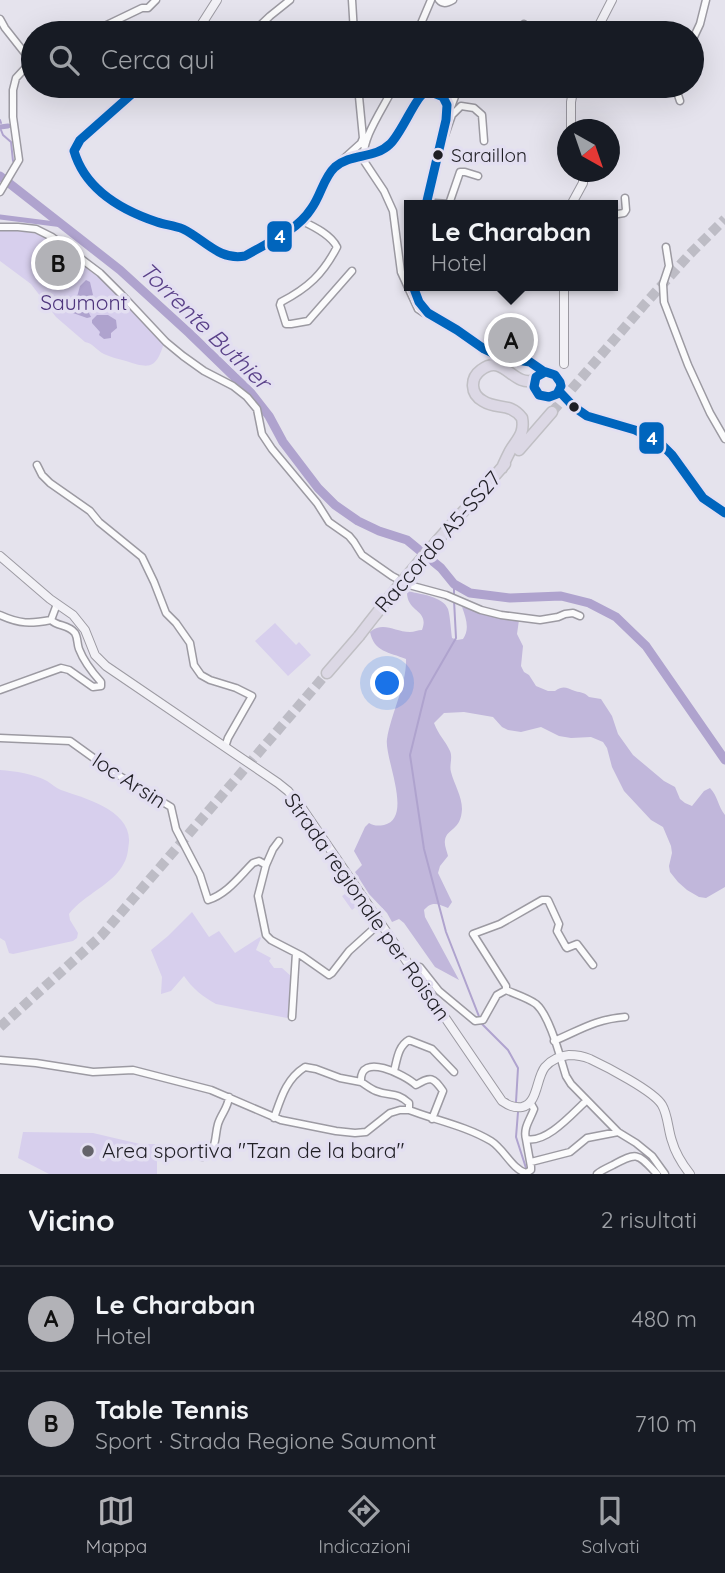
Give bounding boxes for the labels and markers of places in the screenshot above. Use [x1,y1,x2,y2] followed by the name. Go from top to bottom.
[451,143,527,167] place label: Saraillon
[431,148,445,162] marker: Saraillon
[35,237,81,289] pin: B
[488,314,534,366] pin: A
[567,400,581,414] unlabelled marker
[102,1137,405,1163] place label: Area sportiva "Tzan de la bara"
[80,1143,96,1159] marker: Area sportiva "Tzan de la bara"

